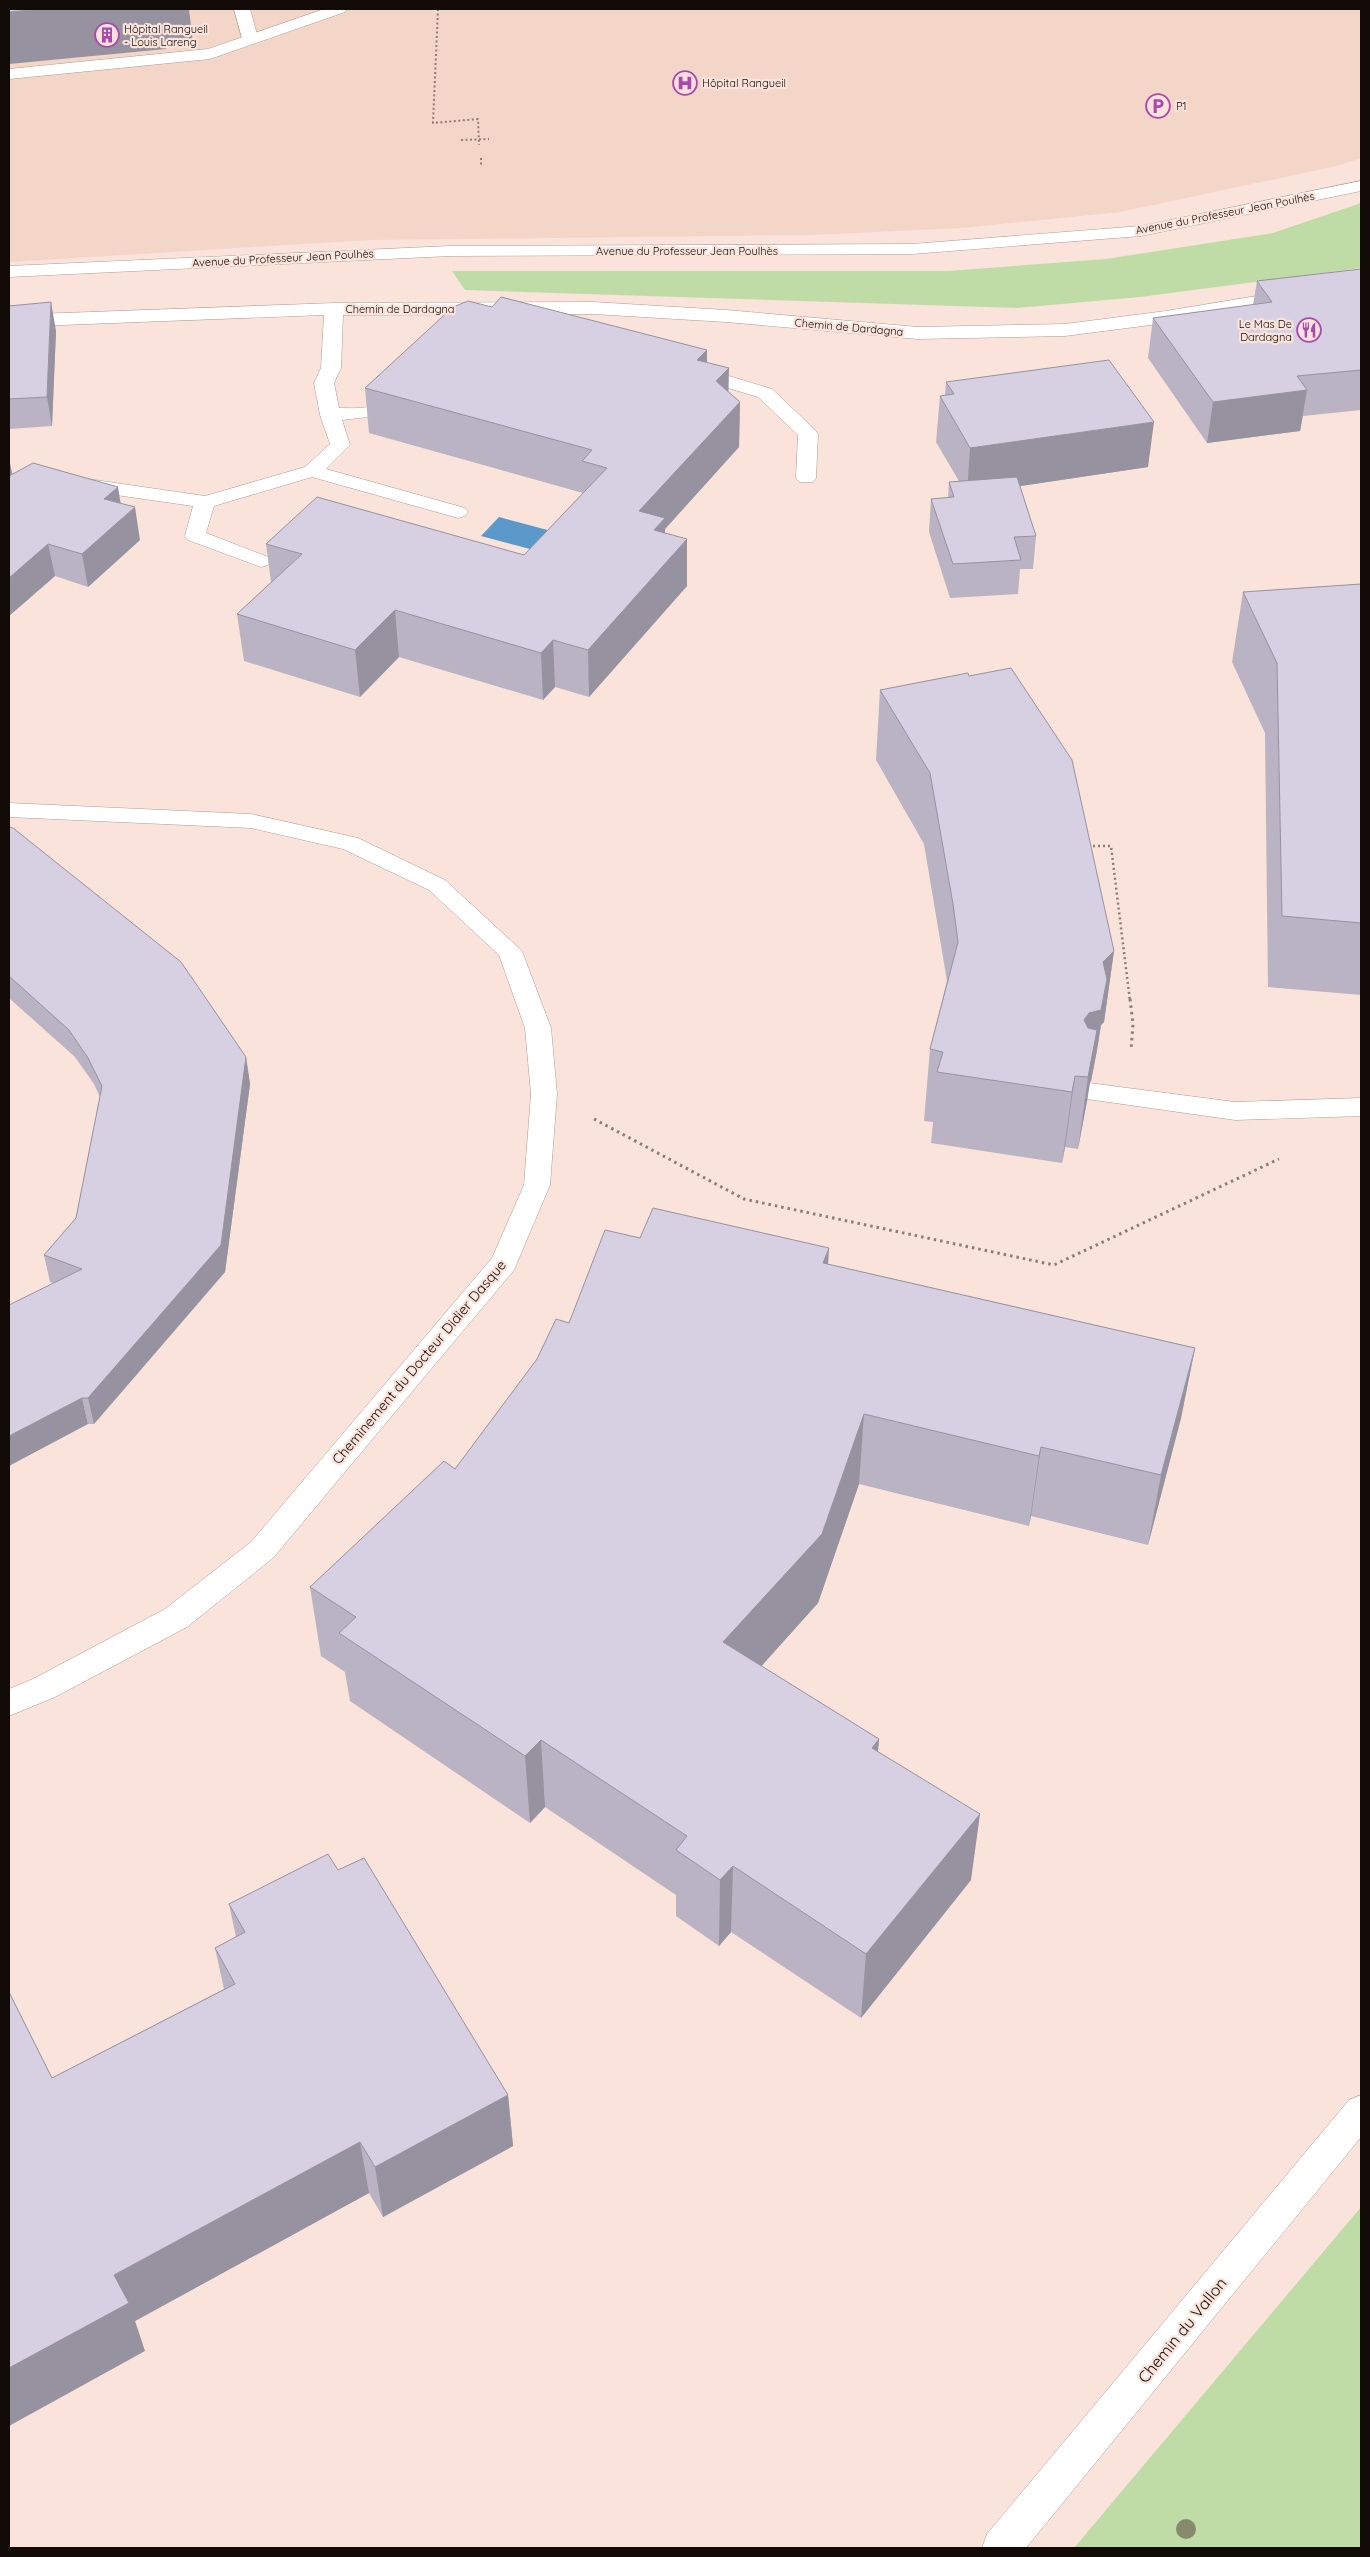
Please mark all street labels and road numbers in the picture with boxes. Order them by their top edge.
street label: Avenue du Professeur Jean Poulhès [1134,189,1316,237]
street label: Avenue du Professeur Jean Poulhès [596,244,778,258]
street label: Avenue du Professeur Jean Poulhès [192,246,374,270]
street label: Chemin de Dardagna [345,302,455,316]
street label: Chemin de Dardagna [794,315,904,339]
street label: Cheminement du Docteur Didier Dasque [328,1256,510,1468]
street label: Chemin du Vallon [1133,2273,1231,2387]

